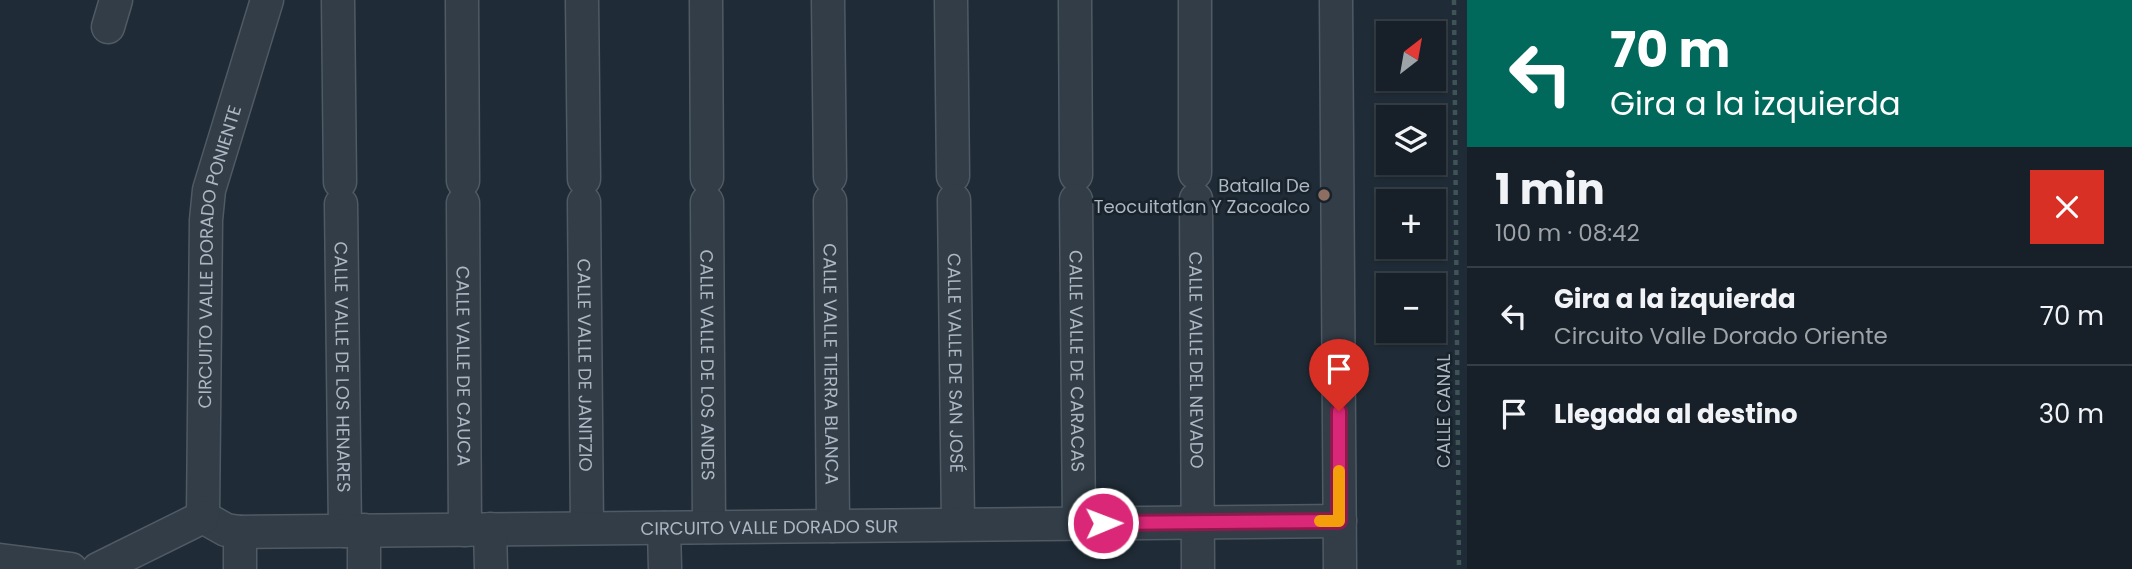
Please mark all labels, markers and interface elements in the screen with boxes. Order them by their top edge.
text: 70 m [1610,16,1730,84]
north arrow [1376,21,1446,91]
map controls [1376,21,1446,343]
icon: left [1495,28,1586,119]
text: Gira a la izquierda [1610,81,1901,126]
street label: CIRCUITO VALLE DORADO PONIENTE [192,102,247,408]
button: layers [1376,105,1446,175]
text: 1 min [1495,160,1605,219]
button: close [2030,170,2104,244]
place label: Batalla De Teocuitatlan Y Zacoalco [1094,173,1310,219]
marker: Batalla De Teocuitatlan Y Zacoalco [1316,187,1332,203]
button: + [1376,189,1446,259]
text: 100 m · 08:42 [1495,217,1640,249]
street label: CALLE VALLE DE LOS HENARES [329,241,357,493]
street label: CALLE VALLE TIERRA BLANCA [818,243,845,485]
street label: CALLE VALLE DE LOS ANDES [695,249,721,481]
street label: CALLE VALLE DE CARACAS [1064,250,1091,472]
street label: CALLE VALLE DEL NEVADO [1184,251,1210,469]
street label: CALLE VALLE DE SAN JOSÉ [942,253,970,473]
street label: CALLE VALLE DE JANITZIO [572,258,599,472]
street label: CALLE VALLE DE CAUCA [451,266,477,466]
button: − [1376,273,1446,343]
text: Gira a la izquierda [1554,281,1796,317]
icon: left [1495,297,1533,335]
text: 70 m [2040,298,2104,334]
text: Circuito Valle Dorado Oriente [1554,320,1888,352]
pin [1309,339,1369,411]
icon: arrive [1320,350,1358,388]
street label: CALLE CANAL [1431,354,1456,468]
icon: arrive [1495,395,1533,433]
text: Llegada al destino [1554,396,1798,432]
text: 30 m [2039,396,2104,432]
position arrow [1066,486,1140,560]
street label: CIRCUITO VALLE DORADO SUR [640,513,898,540]

